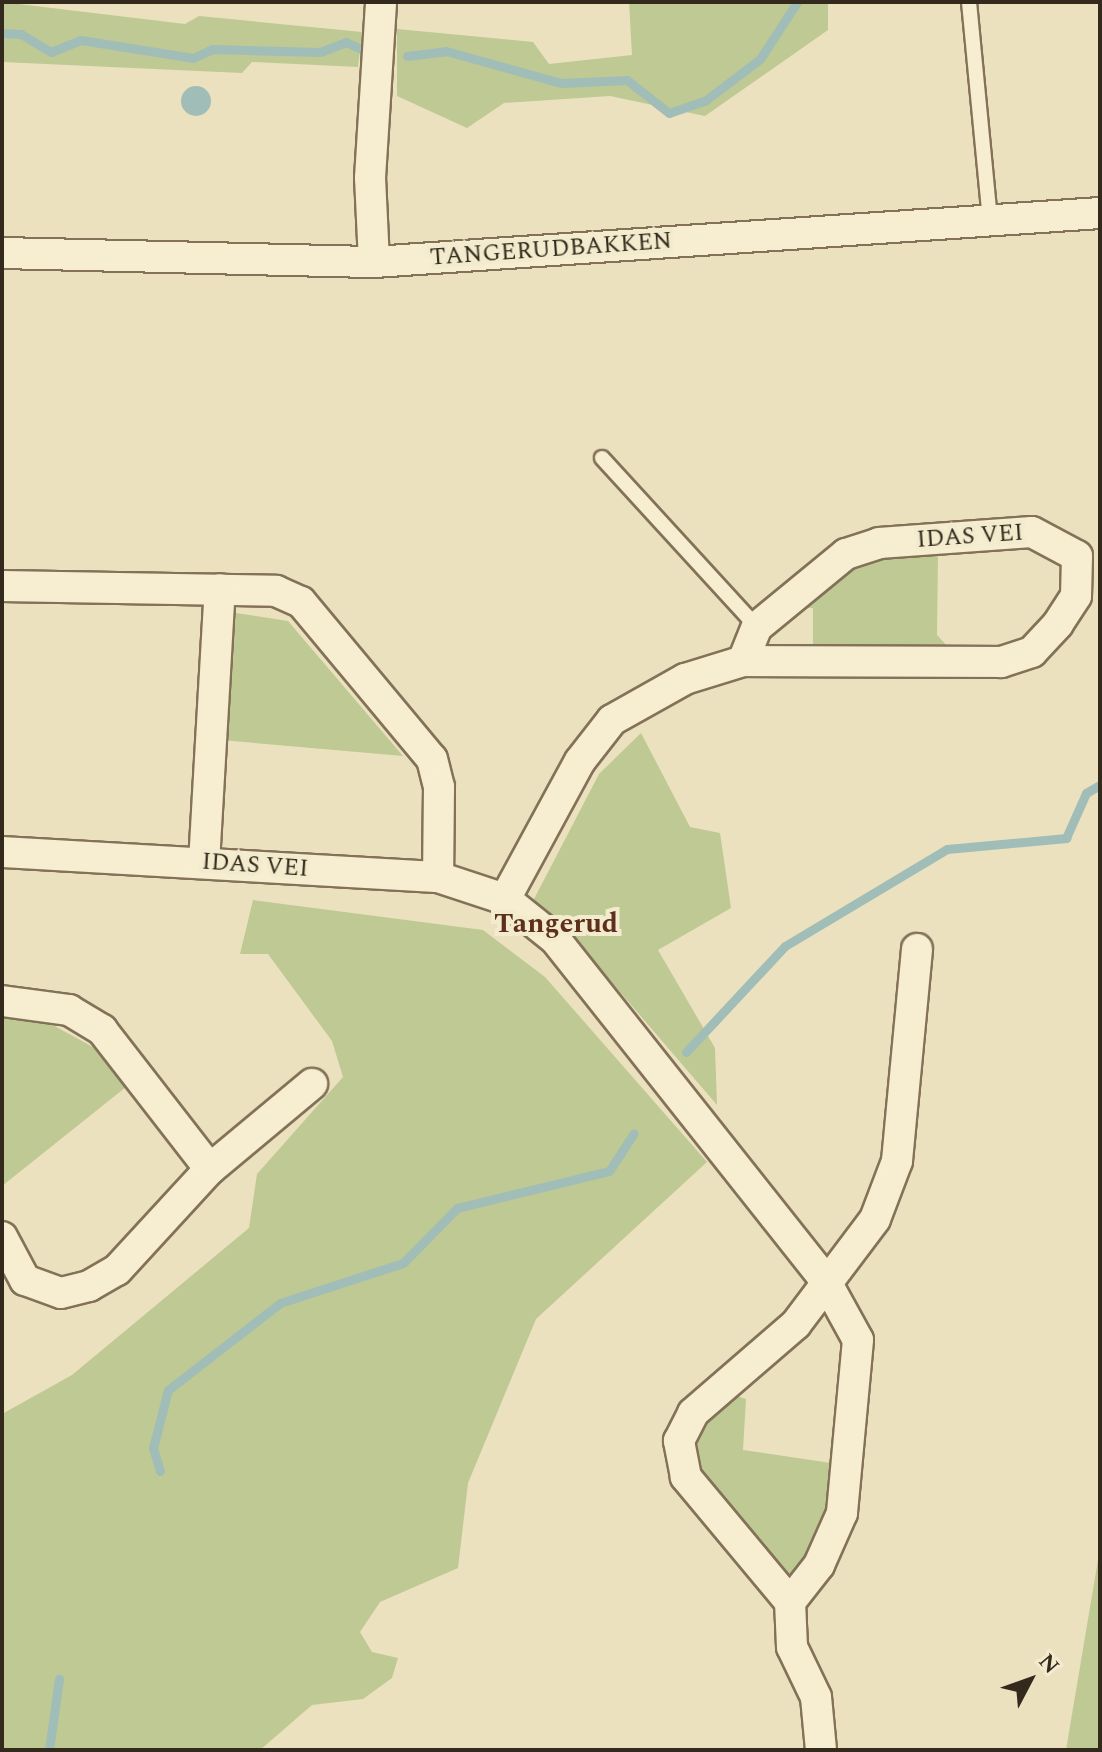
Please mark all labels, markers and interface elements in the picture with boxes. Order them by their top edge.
street label: TANGERUDBAKKEN [429,227,673,273]
street label: IDAS VEI [916,519,1024,555]
street label: IDAS VEI [201,848,309,884]
district label: Tangerud [494,907,618,941]
north arrow [990,1640,1070,1720]
text: N [1030,1646,1067,1682]

